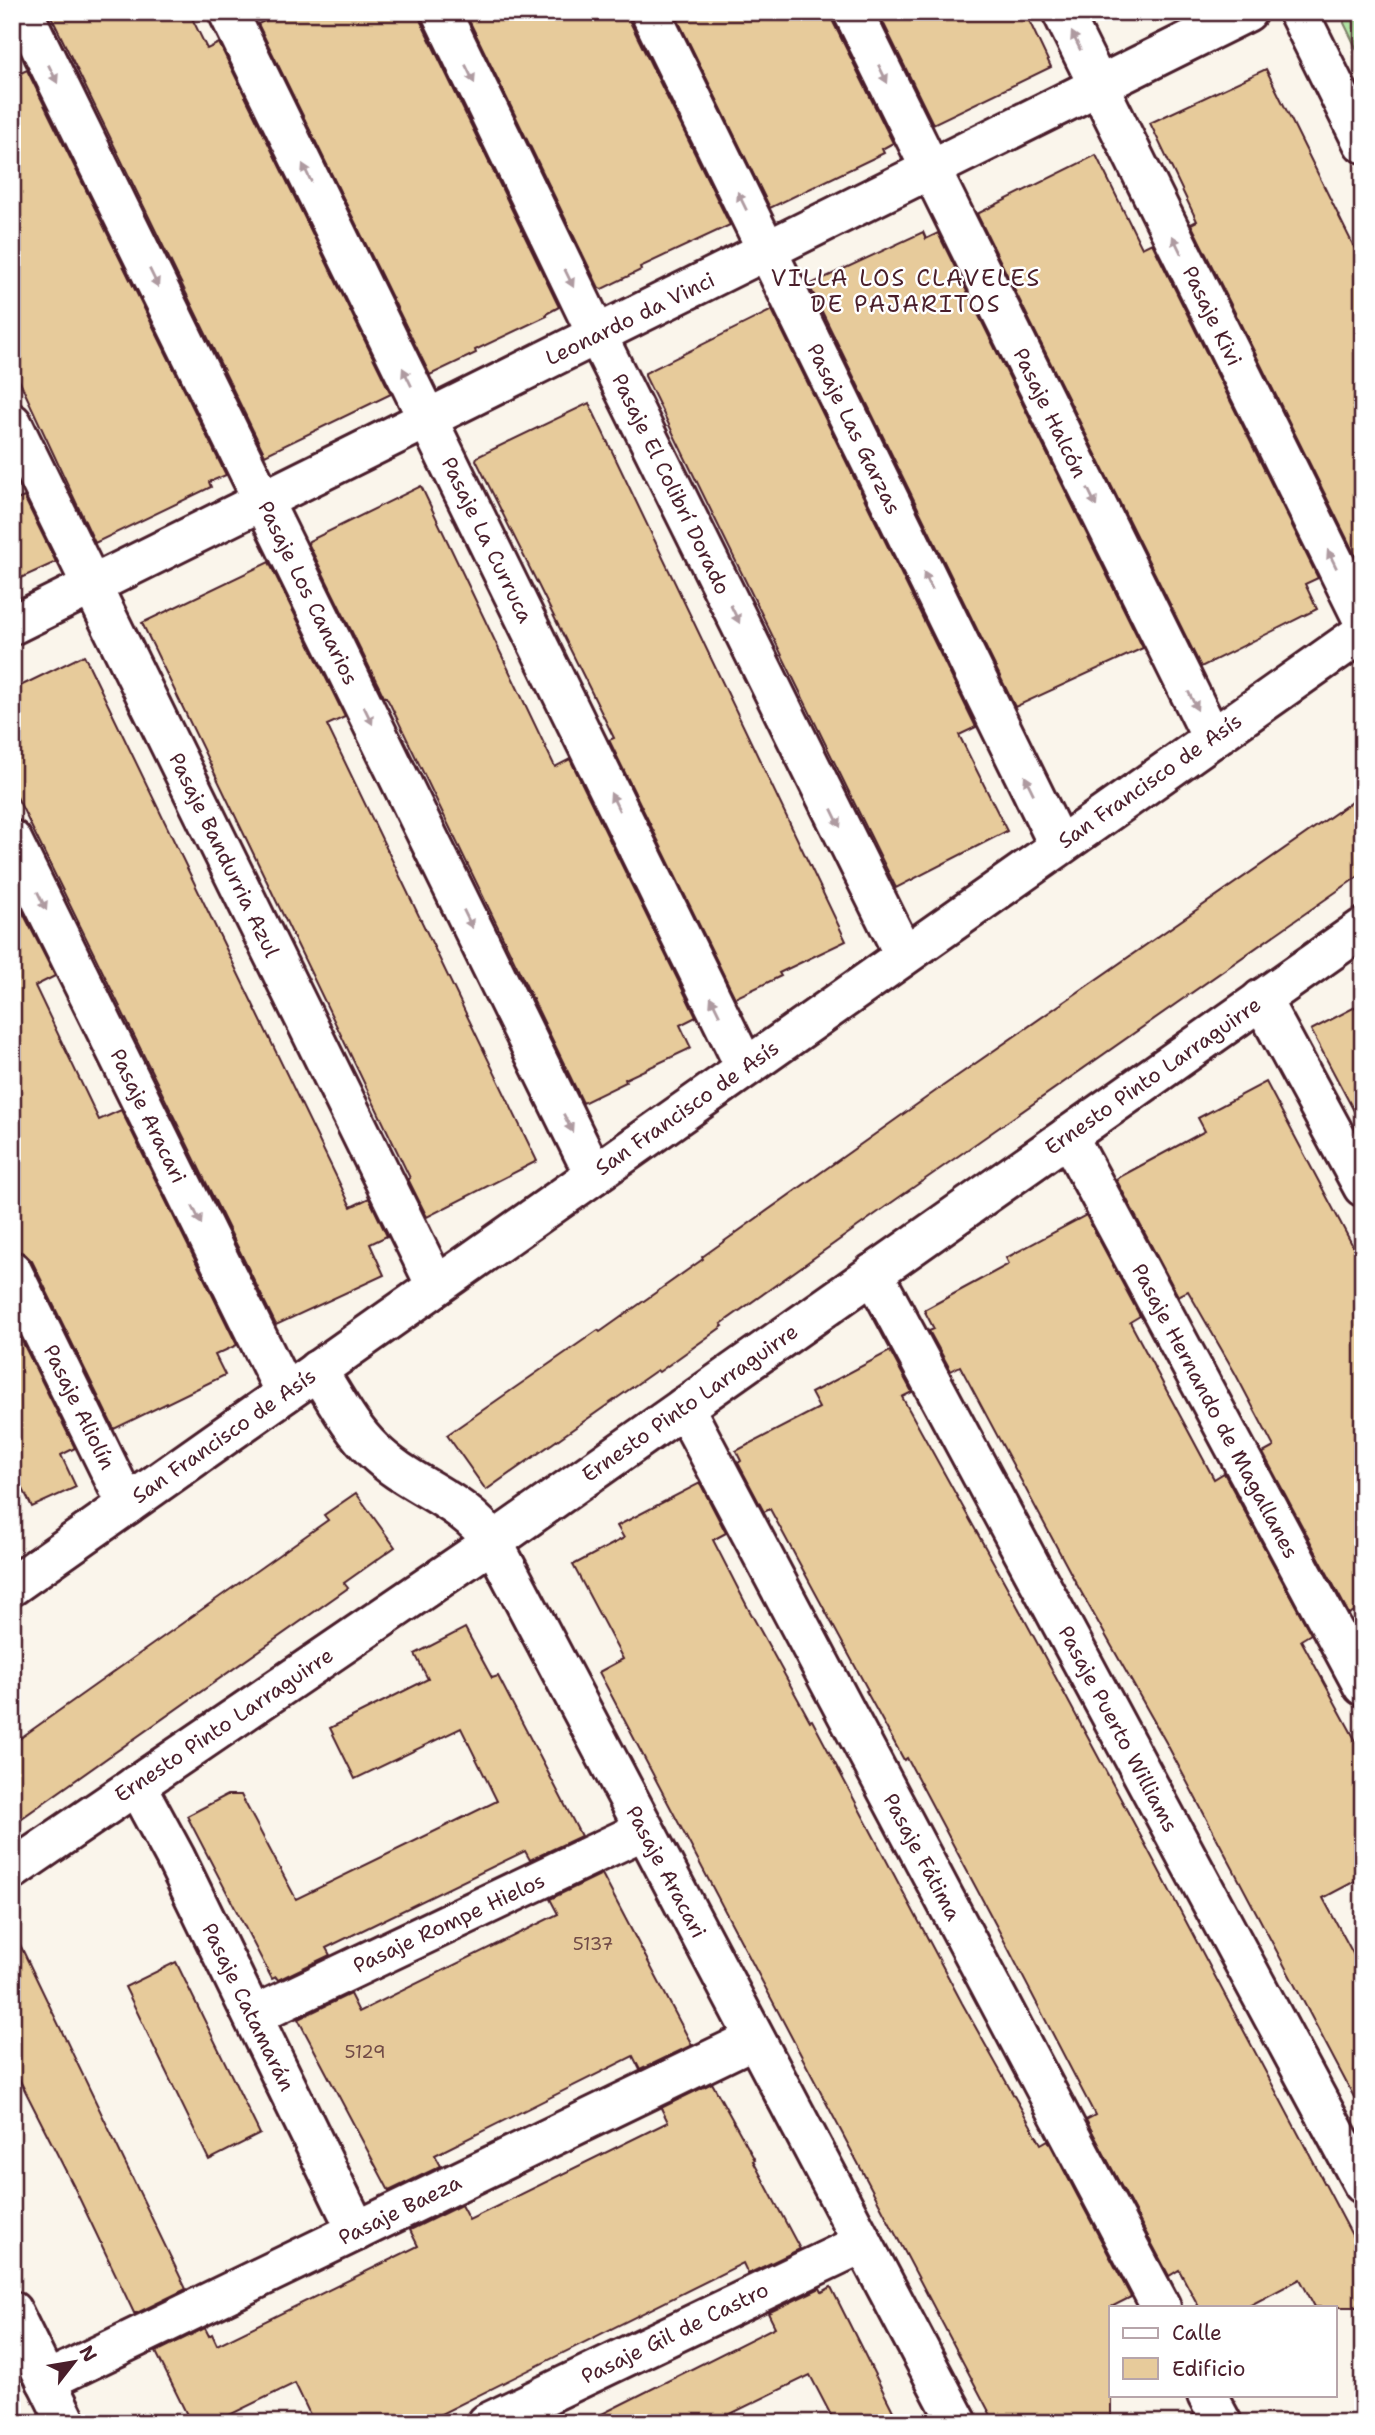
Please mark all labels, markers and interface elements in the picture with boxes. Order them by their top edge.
one-way arrow [1071,31,1082,51]
one-way arrow [48,64,59,84]
one-way arrow [465,64,476,84]
one-way arrow [876,64,888,84]
one-way arrow [302,163,313,183]
one-way arrow [736,190,747,211]
one-way arrow [1172,235,1183,255]
street label: Pasaje Kivi [1176,261,1248,371]
district label: VILLA LOS CLAVELES DE PAJARITOS [771,263,1041,319]
street label: Leonardo da Vinci [541,266,719,372]
one-way arrow [148,268,159,288]
one-way arrow [564,268,575,289]
street label: Pasaje Las Garzas [800,339,908,519]
street label: Pasaje Halcón [1006,343,1094,483]
one-way arrow [402,367,413,387]
street label: Pasaje El Colibrí Dorado [605,369,737,599]
street label: Pasaje La Curruca [435,452,539,628]
one-way arrow [1087,487,1098,507]
street label: Pasaje Los Canarios [251,496,365,690]
one-way arrow [1327,549,1338,569]
one-way arrow [923,571,934,591]
one-way arrow [730,604,741,624]
one-way arrow [1188,691,1199,711]
one-way arrow [362,705,374,725]
street label: San Francisco de Asís [1053,707,1247,855]
street label: Pasaje Bandurria Azul [162,748,286,963]
one-way arrow [1023,775,1034,795]
one-way arrow [610,792,621,812]
one-way arrow [831,808,842,828]
one-way arrow [37,891,48,911]
one-way arrow [463,909,474,929]
street label: Ernesto Pinto Larraguirre [1039,991,1267,1161]
one-way arrow [710,996,721,1016]
street label: San Francisco de Asís [590,1034,784,1182]
street label: Pasaje Aracari [103,1044,193,1188]
one-way arrow [563,1113,574,1133]
one-way arrow [191,1205,202,1225]
street label: Pasaje Hernando de Magallanes [1125,1259,1305,1563]
street label: Ernesto Pinto Larraguirre [576,1318,804,1488]
street label: Pasaje Aliolín [37,1340,121,1474]
street label: San Francisco de Asís [127,1362,321,1510]
street label: Pasaje Puerto Williams [1052,1621,1184,1837]
street label: Ernesto Pinto Larraguirre [109,1641,339,1809]
street label: Pasaje Fátima [877,1788,967,1926]
street label: Pasaje Aracari [619,1801,713,1943]
street label: Pasaje Rompe Hielos [349,1866,549,1980]
street label: Pasaje Catamarán [195,1918,301,2096]
house number: 5137 [573,1932,613,1956]
house number: 5129 [344,2040,386,2064]
street label: Pasaje Baeza [334,2168,466,2252]
street label: Pasaje Gil de Castro [577,2275,773,2391]
legend [1109,2306,1336,2396]
text: Calle [1172,2319,1222,2347]
north arrow [38,2326,108,2396]
text: N [74,2341,103,2366]
text: Edificio [1172,2355,1245,2383]

